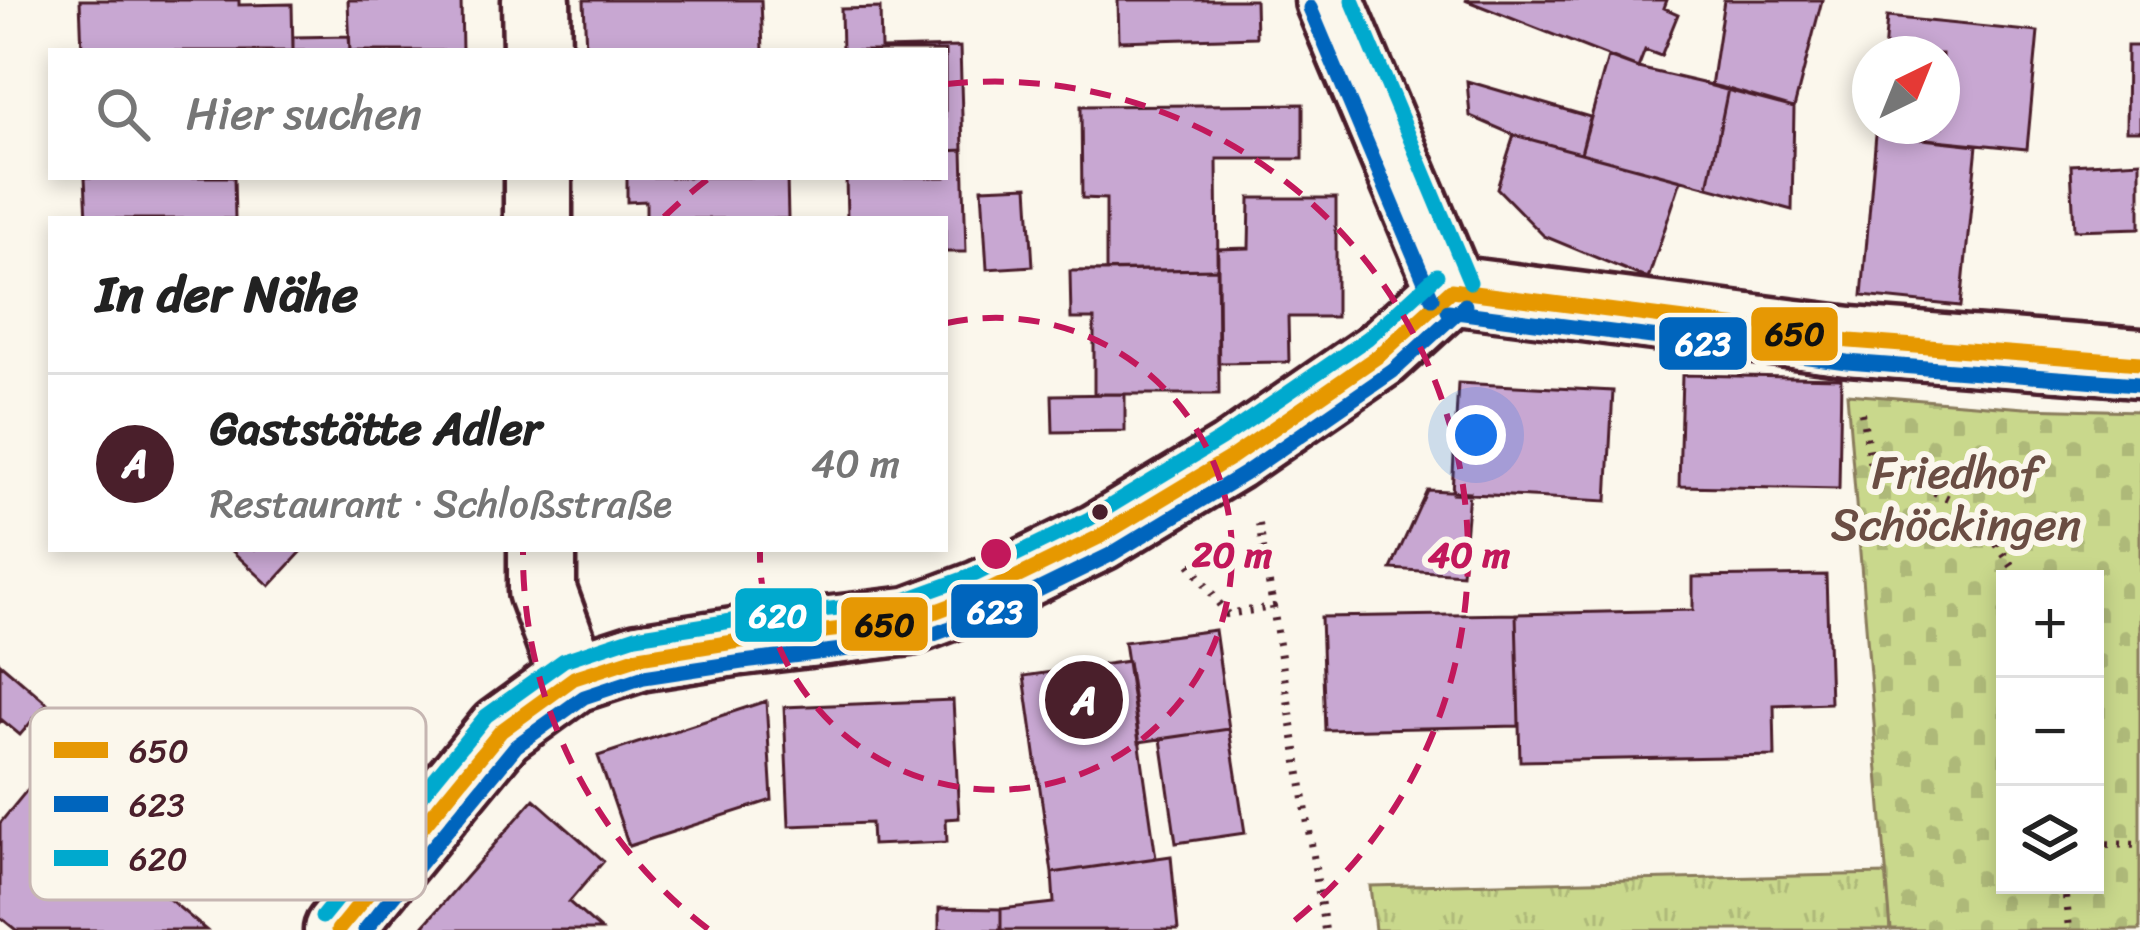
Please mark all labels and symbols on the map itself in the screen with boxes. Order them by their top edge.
north arrow [1852,36,1960,144]
line badge: 650 [1749,305,1840,363]
text: 650 [1765,305,1825,363]
line badge: 623 [1657,315,1749,372]
text: 623 [1675,315,1731,373]
your location [1446,405,1506,465]
park label: Friedhof Schöckingen [1831,433,2081,565]
unlabelled marker [1089,501,1111,523]
text: 20 m [1192,523,1273,587]
text: 40 m [1428,523,1510,587]
centre of rings [975,533,1017,575]
line badge: 623 [949,582,1040,640]
text: 623 [967,583,1023,641]
line badge: 620 [733,586,824,644]
text: 620 [749,587,807,645]
line badge: 650 [839,595,930,653]
text: 650 [855,596,915,654]
pin: A [1045,655,1123,745]
legend [30,708,426,900]
text: 650 [129,722,189,780]
text: 623 [129,776,185,834]
text: 620 [129,830,188,888]

